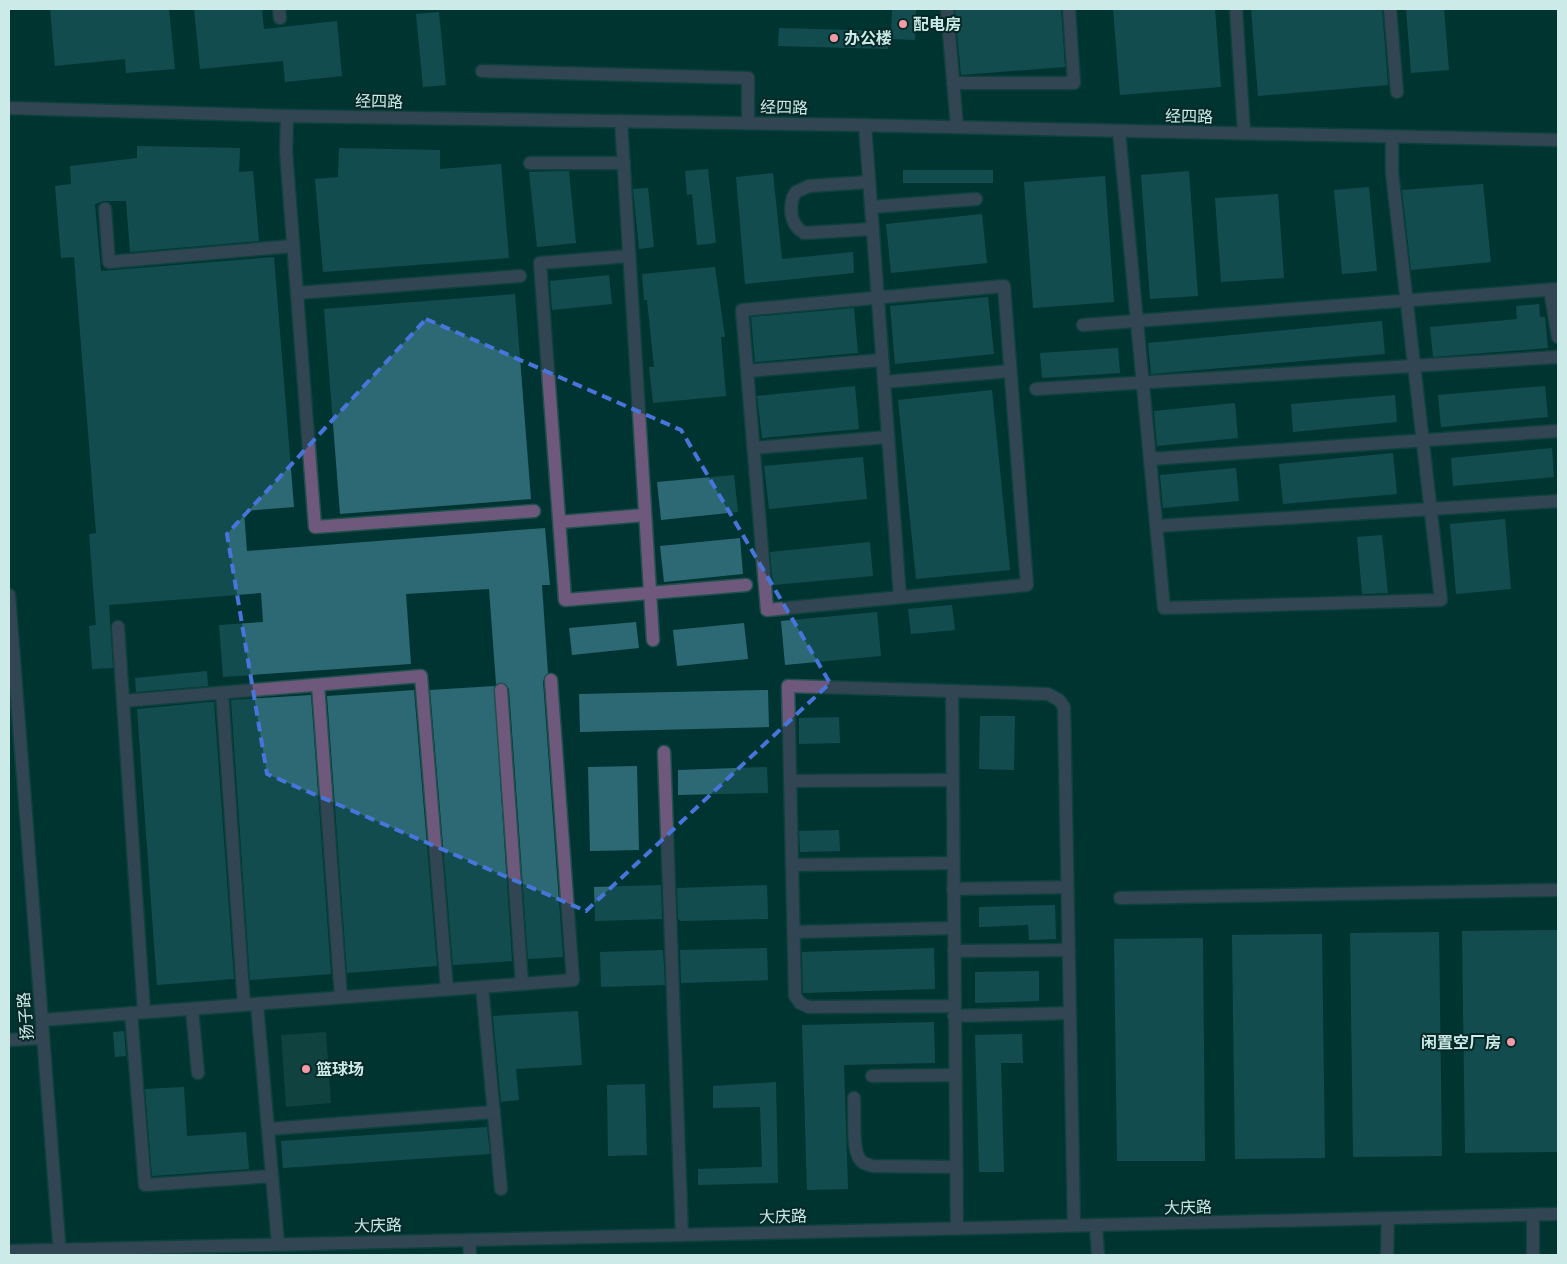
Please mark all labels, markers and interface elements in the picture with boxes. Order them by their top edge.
place label: 配电房 [913,13,961,35]
marker: 配电房 [897,18,909,30]
place label: 办公楼 [844,27,892,49]
marker: 办公楼 [828,32,840,44]
street label: 经四路 [355,90,403,112]
street label: 经四路 [760,96,808,118]
street label: 经四路 [1165,105,1213,127]
street label: 扬子路 [12,991,38,1041]
place label: 闲置空厂房 [1421,1031,1501,1053]
marker: 闲置空厂房 [1505,1036,1517,1048]
place label: 篮球场 [316,1058,364,1080]
marker: 篮球场 [300,1063,312,1075]
street label: 大庆路 [1164,1196,1212,1218]
street label: 大庆路 [759,1205,807,1227]
street label: 大庆路 [354,1214,402,1236]

